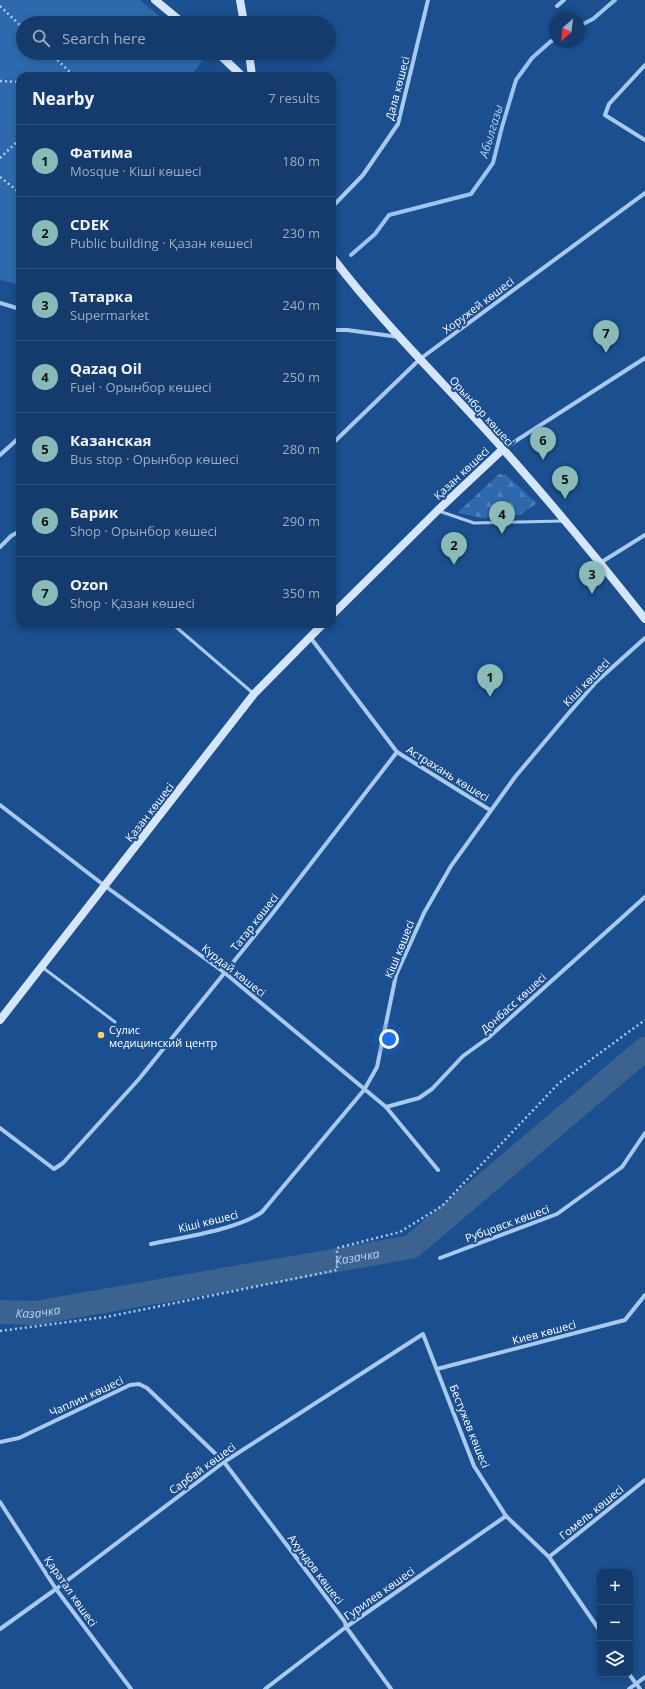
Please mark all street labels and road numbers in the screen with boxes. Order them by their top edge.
street label: Дала көшесі [381,55,413,121]
street label: Хоружей көшесі [439,273,517,337]
street label: Орынбор көшесі [446,373,518,449]
street label: Қазан көшесі [430,443,492,503]
street label: Кіші көшесі [559,655,613,709]
street label: Астрахань көшесі [404,742,492,804]
street label: Қазан көшесі [121,779,177,845]
street label: Татар көшесі [227,890,281,954]
street label: Кіші көшесі [381,918,417,980]
street label: Күрдай көшесі [199,940,269,1000]
street label: Донбасс көшесі [477,970,549,1036]
street label: Рубцовск көшесі [463,1201,551,1245]
street label: Кіші көшесі [176,1206,240,1236]
street label: Киев көшесі [510,1316,578,1348]
street label: Чаплин көшесі [47,1372,125,1420]
street label: Бестужев көшесі [446,1382,494,1470]
street label: Сарбай көшесі [166,1439,238,1497]
street label: Гомель көшесі [556,1481,626,1543]
street label: Ахундов көшесі [285,1531,347,1607]
street label: Қаратал көшесі [41,1553,101,1629]
street label: Гурилев көшесі [341,1563,417,1623]

